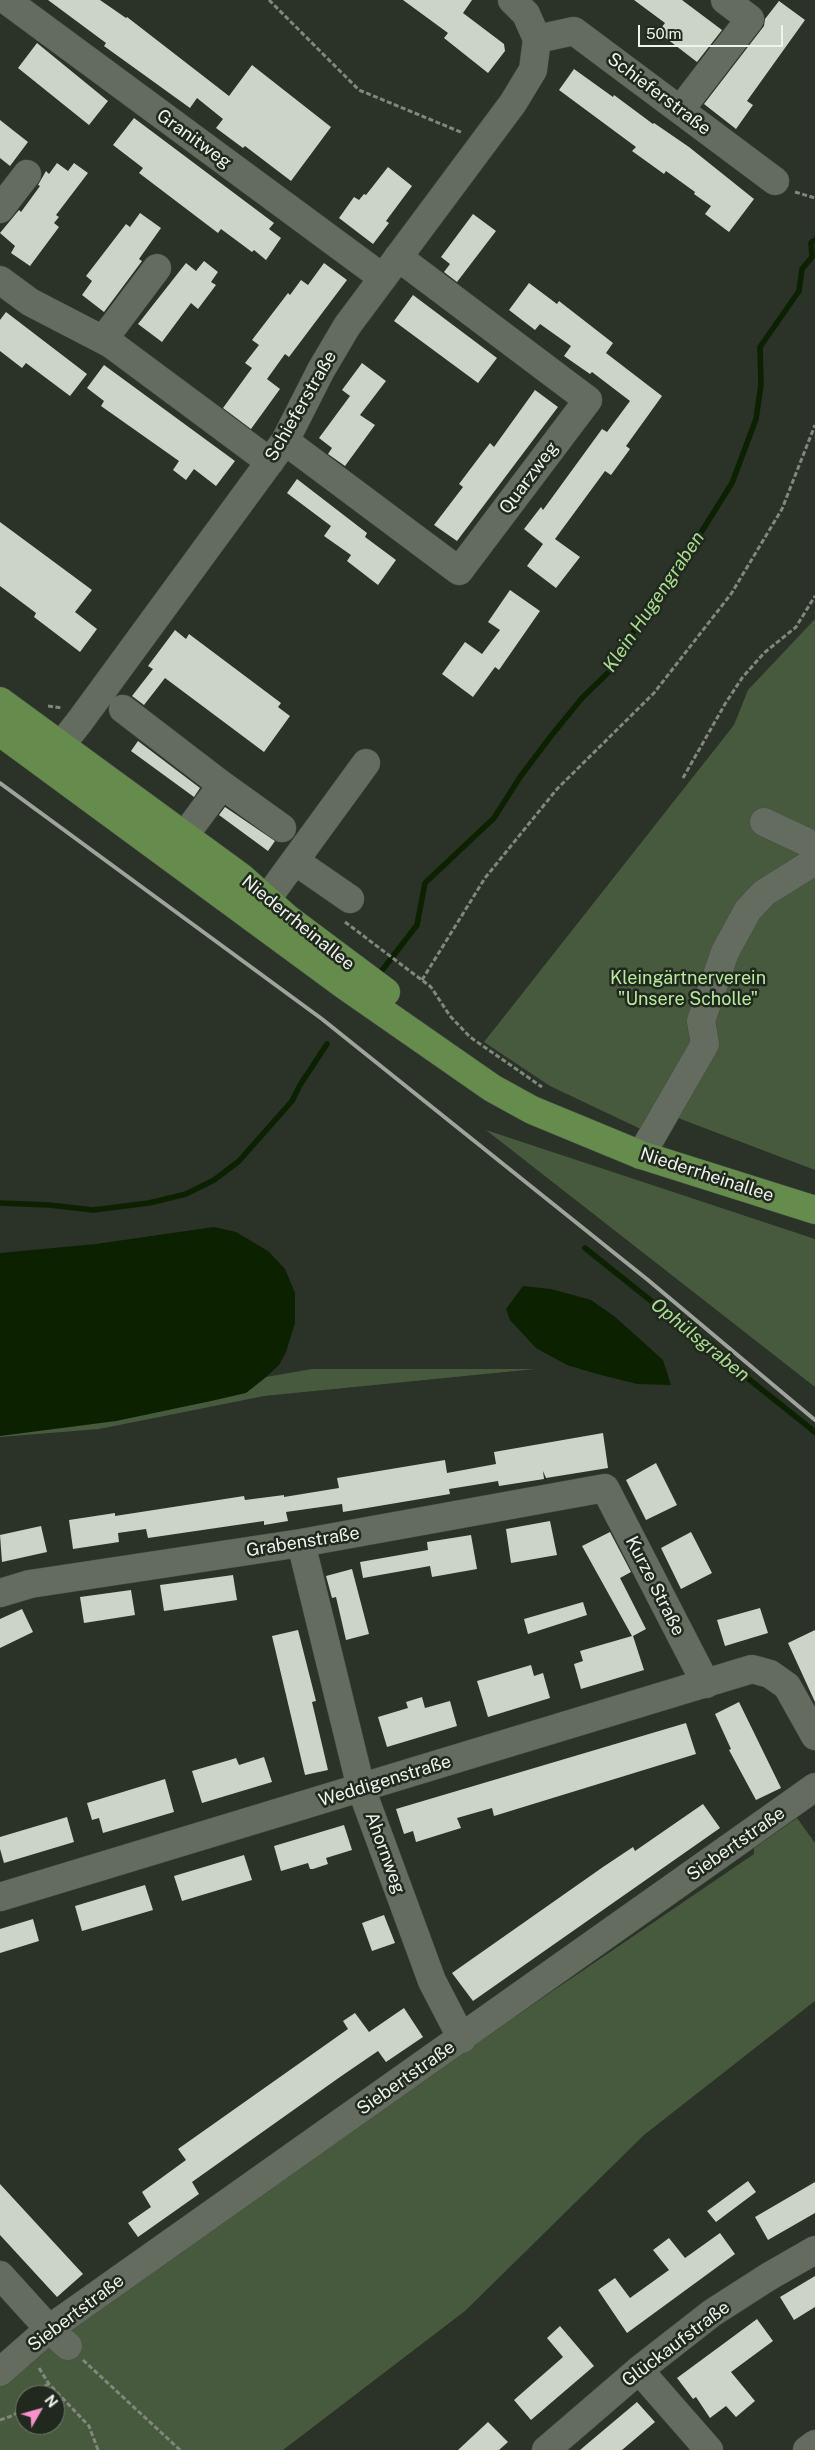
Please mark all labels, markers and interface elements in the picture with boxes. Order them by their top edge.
scale bar [640,15,785,47]
text: 50 m [646,25,681,42]
street label: Schieferstraße [603,48,715,140]
street label: Granitweg [153,105,235,173]
street label: Schieferstraße [261,347,341,465]
street label: Quarzweg [495,438,563,518]
water label: Klein Hugengraben [598,527,710,677]
street label: Niederrheinallee [237,871,359,975]
park label: Kleingärtnerverein "Unsere Scholle" [610,967,766,1010]
street label: Niederrheinallee [637,1143,777,1207]
water label: Ophülsgraben [646,1293,754,1387]
street label: Grabenstraße [245,1522,361,1562]
street label: Kurze Straße [621,1533,689,1639]
street label: Weddigenstraße [316,1751,454,1811]
street label: Siebertstraße [683,1802,789,1886]
street label: Ahornweg [360,1809,410,1897]
street label: Siebertstraße [353,2036,459,2120]
street label: Siebertstraße [24,2270,128,2356]
street label: Glückaufstraße [618,2297,734,2391]
north arrow [15,2385,65,2435]
text: N [41,2392,61,2411]

